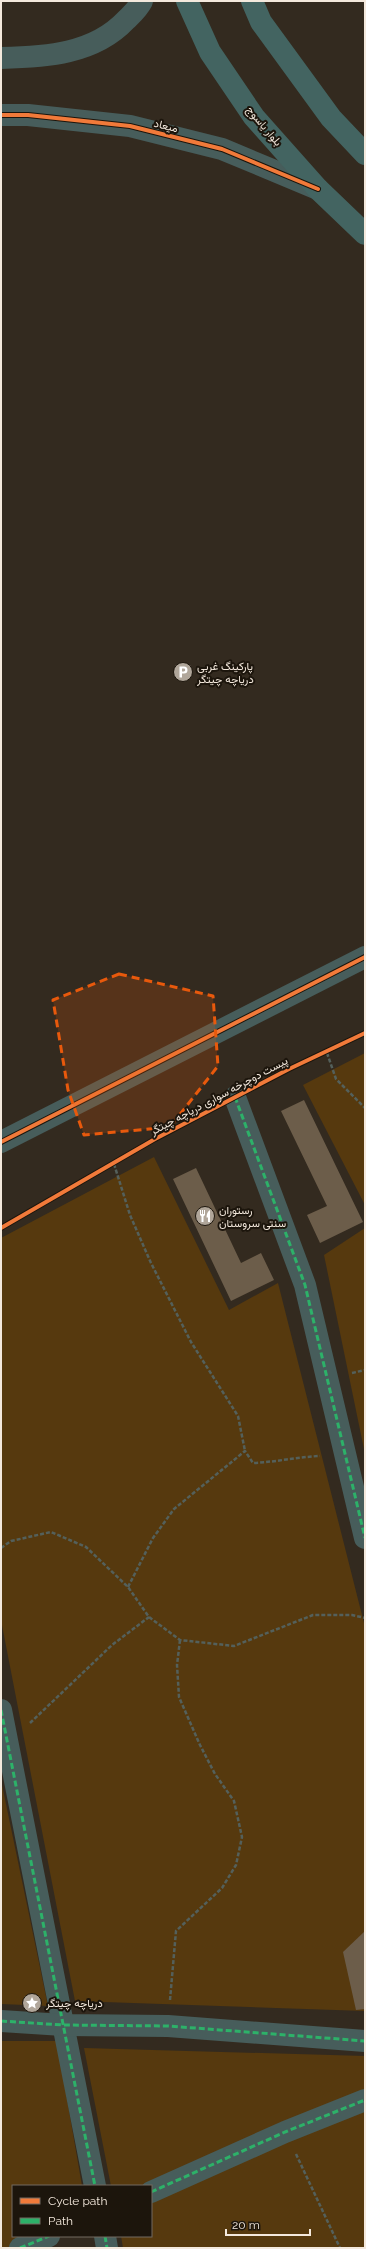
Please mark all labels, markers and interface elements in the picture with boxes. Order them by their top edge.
street label: بلوار یاسوج [243,103,284,149]
street label: میعاد [153,117,179,135]
place label: پارکینگ غربی دریاچه چیتگر [196,660,254,687]
parking icon: پارکینگ غربی دریاچه چیتگر [172,661,194,683]
street label: پیست دوچرخه سواری دریاچه چیتگر [147,1054,291,1139]
place label: رستوران سنتی سروستان [219,1204,286,1230]
restaurant icon: رستوران سنتی سروستان [194,1205,216,1227]
place icon: دریاچه چیتگر [21,1992,43,2014]
place label: دریاچه چیتگر [45,1997,103,2011]
legend [12,2185,152,2237]
text: Cycle path [48,2194,107,2208]
scale bar [226,2211,310,2237]
text: Path [48,2214,73,2228]
text: 20 m [232,2218,260,2232]

